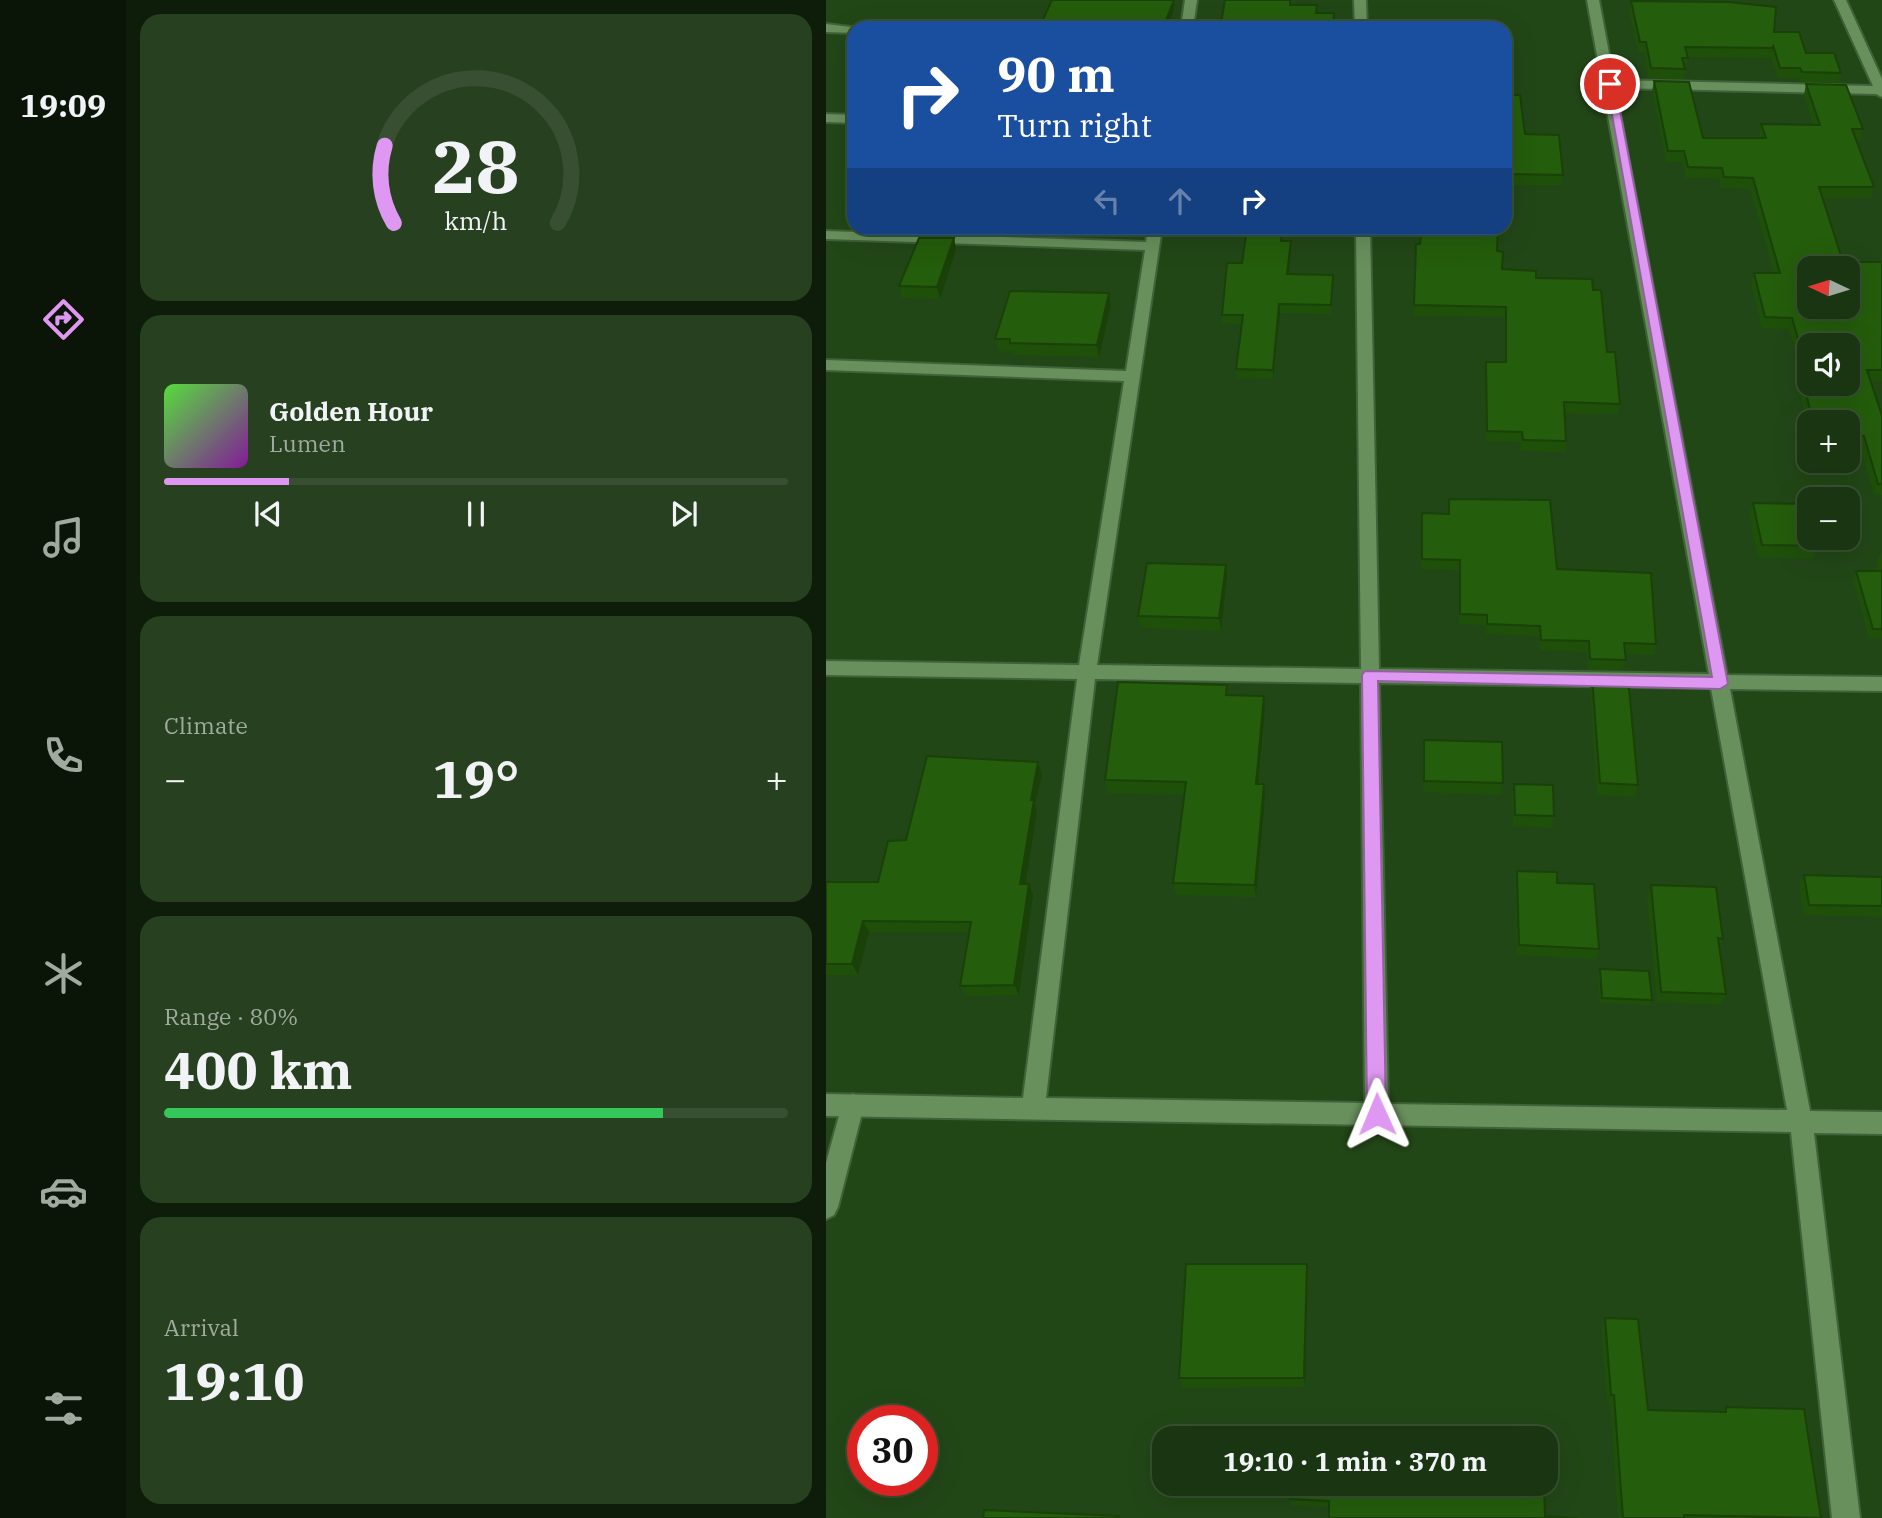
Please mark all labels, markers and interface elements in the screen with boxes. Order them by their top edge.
text: 90 m [997,42,1115,105]
icon: right [882,49,973,140]
pin [1580,54,1640,114]
icon: arrive [1591,65,1629,103]
text: 19:09 [20,84,106,126]
text: Turn right [997,104,1152,146]
text: 28 [432,119,520,214]
icon: left [1088,182,1126,220]
icon: ahead [1161,182,1199,220]
icon: right [1234,182,1272,220]
text: km/h [444,204,508,237]
north arrow [1797,256,1860,318]
map controls [1797,256,1860,550]
icon: directions [39,295,88,344]
button: sound [1797,333,1860,396]
text: Golden Hour [269,394,433,428]
button: + [1797,410,1860,473]
text: Lumen [269,428,346,458]
button: − [1797,487,1860,550]
icon: previous [249,495,287,533]
icon: pause [457,495,495,533]
icon: next [665,495,703,533]
icon: music [39,513,88,562]
text: Climate [164,710,248,740]
icon: phone [39,731,88,780]
text: 19° [433,745,519,812]
text: − [164,754,187,803]
text: + [765,754,788,803]
icon: climate [39,949,88,998]
text: Range · 80% [164,1001,298,1031]
text: 400 km [164,1036,353,1103]
position arrow [1340,1077,1414,1151]
icon: car [39,1167,88,1216]
text: Arrival [164,1312,239,1342]
text: 19:10 [164,1347,305,1414]
icon: filters [39,1384,88,1433]
speed limit sign: 30 [847,1405,938,1496]
text: 19:10 · 1 min · 370 m [1223,1444,1487,1478]

